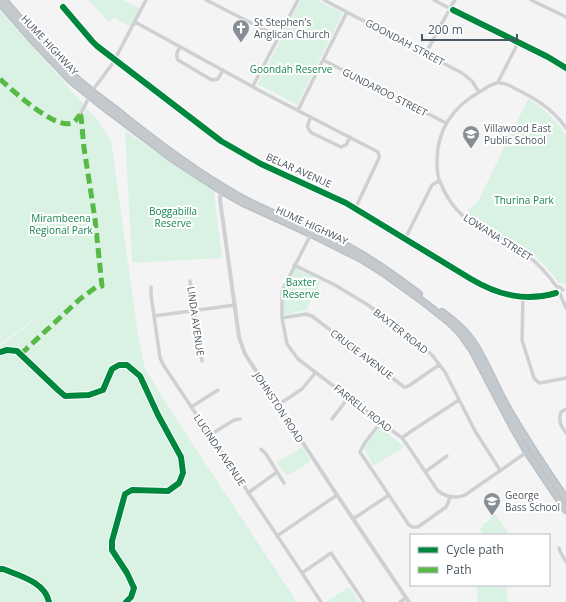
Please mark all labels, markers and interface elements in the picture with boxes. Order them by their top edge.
street label: HUME HIGHWAY [18,12,82,79]
place label: St Stephen's Anglican Church [254,15,330,41]
street label: GOONDAH STREET [363,15,447,69]
scale bar [422,16,517,42]
church icon: St Stephen's Anglican Church [231,18,251,43]
text: 200 m [428,21,463,38]
park label: Goondah Reserve [250,62,333,76]
street label: GUNDAROO STREET [340,64,430,120]
place label: Villawood East Public School [484,121,551,147]
school or university icon: Villawood East Public School [461,124,481,149]
street label: BELAR AVENUE [264,149,334,191]
park label: Thurina Park [494,193,555,207]
street label: HUME HIGHWAY [274,202,351,248]
park label: Boggabilla Reserve [149,204,197,230]
street label: LOWANA STREET [461,210,536,264]
park label: Mirambeena Regional Park [29,211,93,237]
park label: Baxter Reserve [283,275,320,301]
street label: LINDA AVENUE [184,285,208,357]
street label: BAXTER ROAD [371,305,431,357]
street label: CRUCIE AVENUE [328,326,396,382]
street label: JOHNSTON ROAD [250,368,307,445]
street label: FARRELL ROAD [331,381,395,435]
street label: LUCINDA AVENUE [191,411,249,489]
place label: George Bass School [505,488,560,514]
school or university icon: George Bass School [482,491,502,516]
legend [410,534,550,586]
text: Cycle path [446,541,504,558]
text: Path [446,561,472,578]

